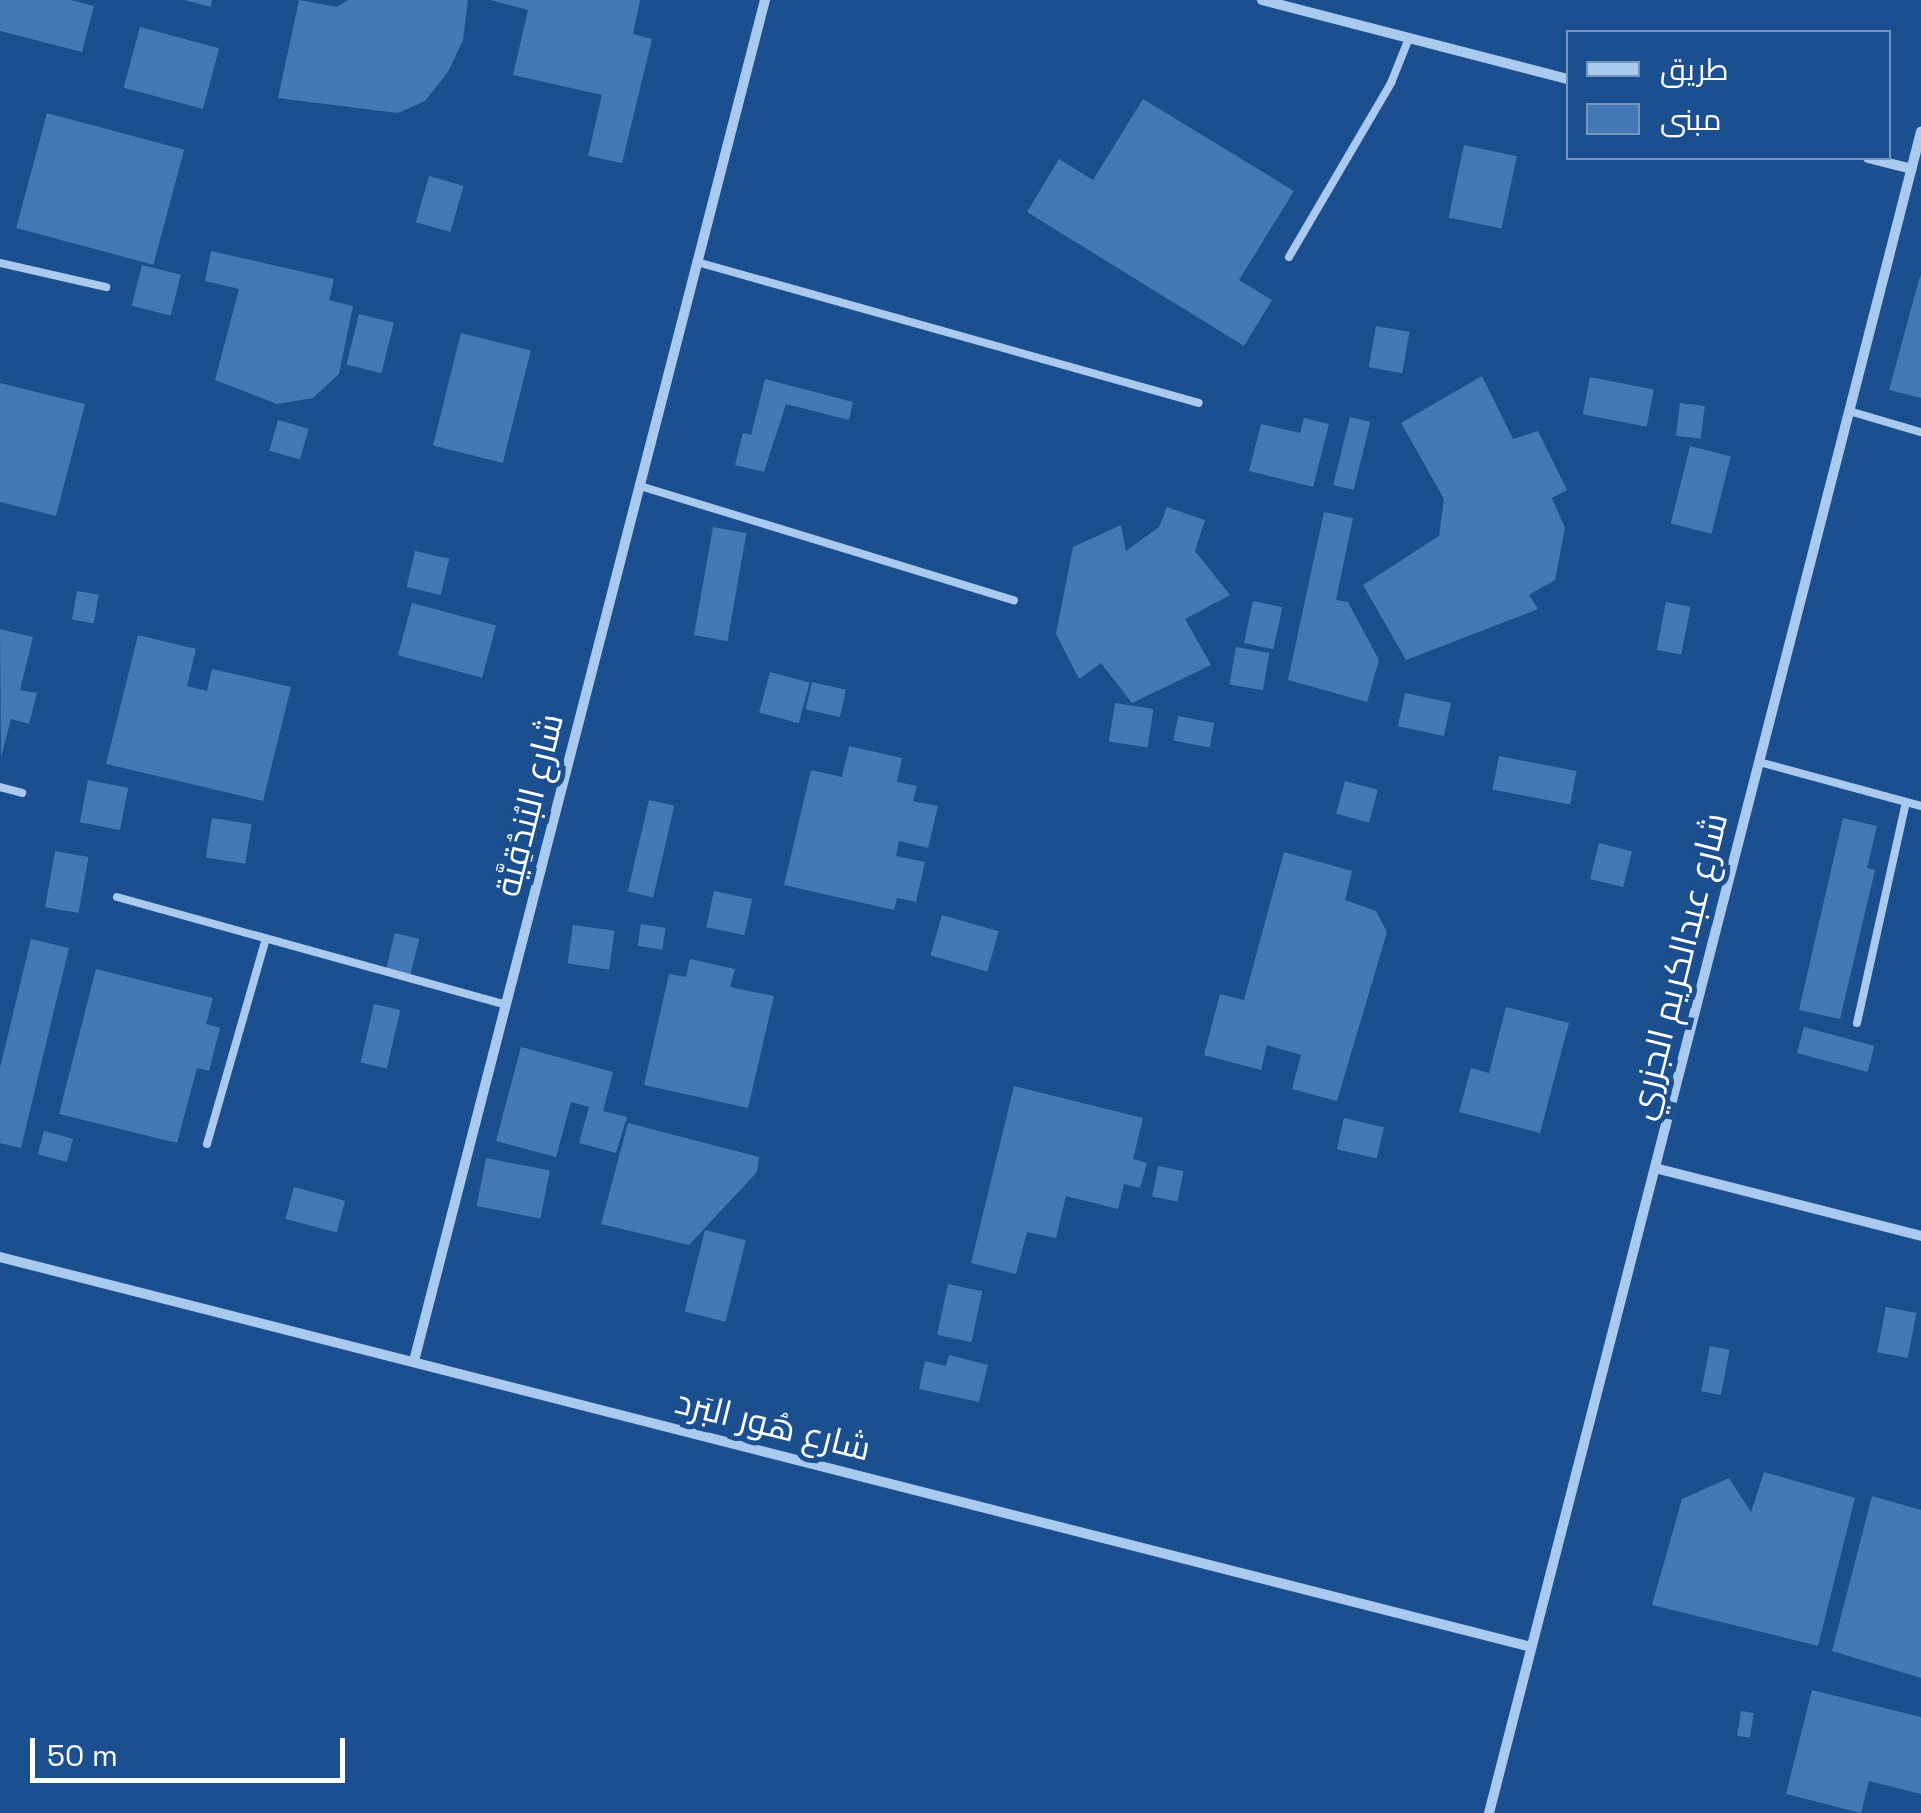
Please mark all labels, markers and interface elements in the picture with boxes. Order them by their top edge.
legend [1566,30,1891,160]
text: طريق [1660,50,1729,89]
text: مبنى [1660,100,1721,139]
street label: شارع البُندُقِيَّة [486,709,572,901]
street label: شارع عبدالكريم الجزري [1620,808,1736,1124]
street label: شارع هُور البَرد [671,1380,875,1470]
scale bar [35,1718,350,1780]
text: 50 m [47,1736,118,1775]

